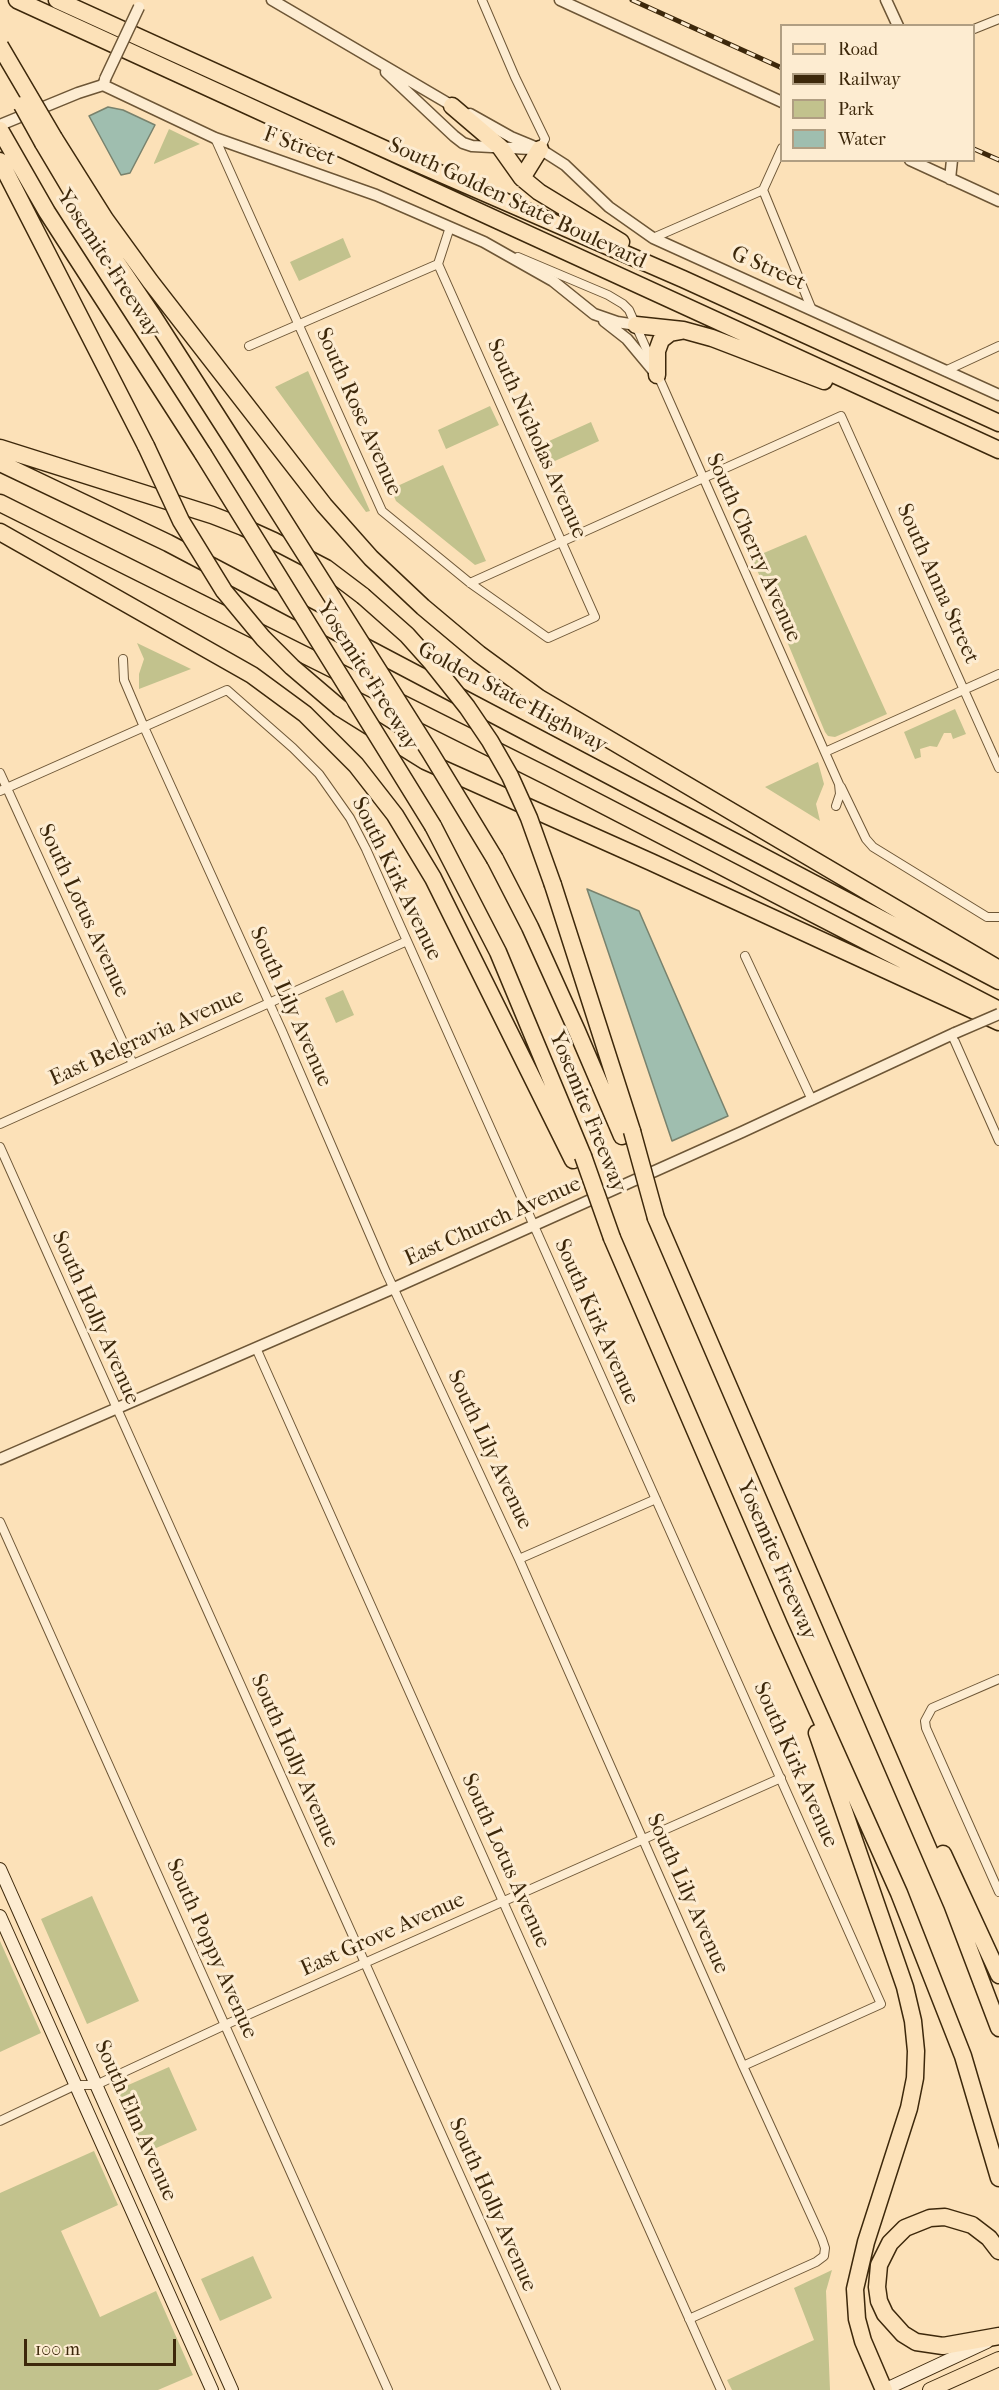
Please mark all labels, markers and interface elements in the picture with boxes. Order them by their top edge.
legend [780,24,975,162]
text: Road [838,39,878,60]
text: Railway [838,69,901,90]
text: Park [838,99,874,120]
street label: F Street [259,122,339,172]
text: Water [838,129,886,150]
street label: South Golden State Boulevard [384,133,650,275]
street label: Yosemite Freeway [50,185,166,343]
street label: G Street [727,241,809,297]
street label: South Rose Avenue [309,324,407,500]
street label: South Nicholas Avenue [480,335,592,543]
street label: South Cherry Avenue [700,450,806,646]
street label: South Anna Street [890,500,984,668]
street label: Yosemite Freeway [310,596,424,756]
street label: Golden State Highway [413,637,611,759]
street label: South Kirk Avenue [345,793,447,965]
street label: South Lotus Avenue [31,820,135,1002]
street label: South Lily Avenue [243,923,337,1091]
street label: East Belgravia Avenue [46,983,248,1093]
street label: Yosemite Freeway [543,1028,631,1196]
street label: East Church Avenue [401,1171,585,1273]
street label: South Holly Avenue [45,1227,145,1409]
street label: South Kirk Avenue [548,1235,644,1409]
street label: South Lily Avenue [441,1366,537,1534]
street label: Yosemite Freeway [730,1476,822,1644]
street label: South Holly Avenue [244,1670,344,1852]
street label: South Kirk Avenue [747,1678,843,1852]
street label: South Lotus Avenue [455,1770,555,1952]
street label: South Lily Avenue [640,1810,734,1978]
street label: South Poppy Avenue [159,1855,263,2043]
street label: East Grove Avenue [297,1887,469,1983]
street label: South Elm Avenue [88,2037,182,2205]
street label: South Holly Avenue [442,2114,542,2296]
scale bar [27,2327,178,2365]
text: 100 m [35,2339,80,2360]

